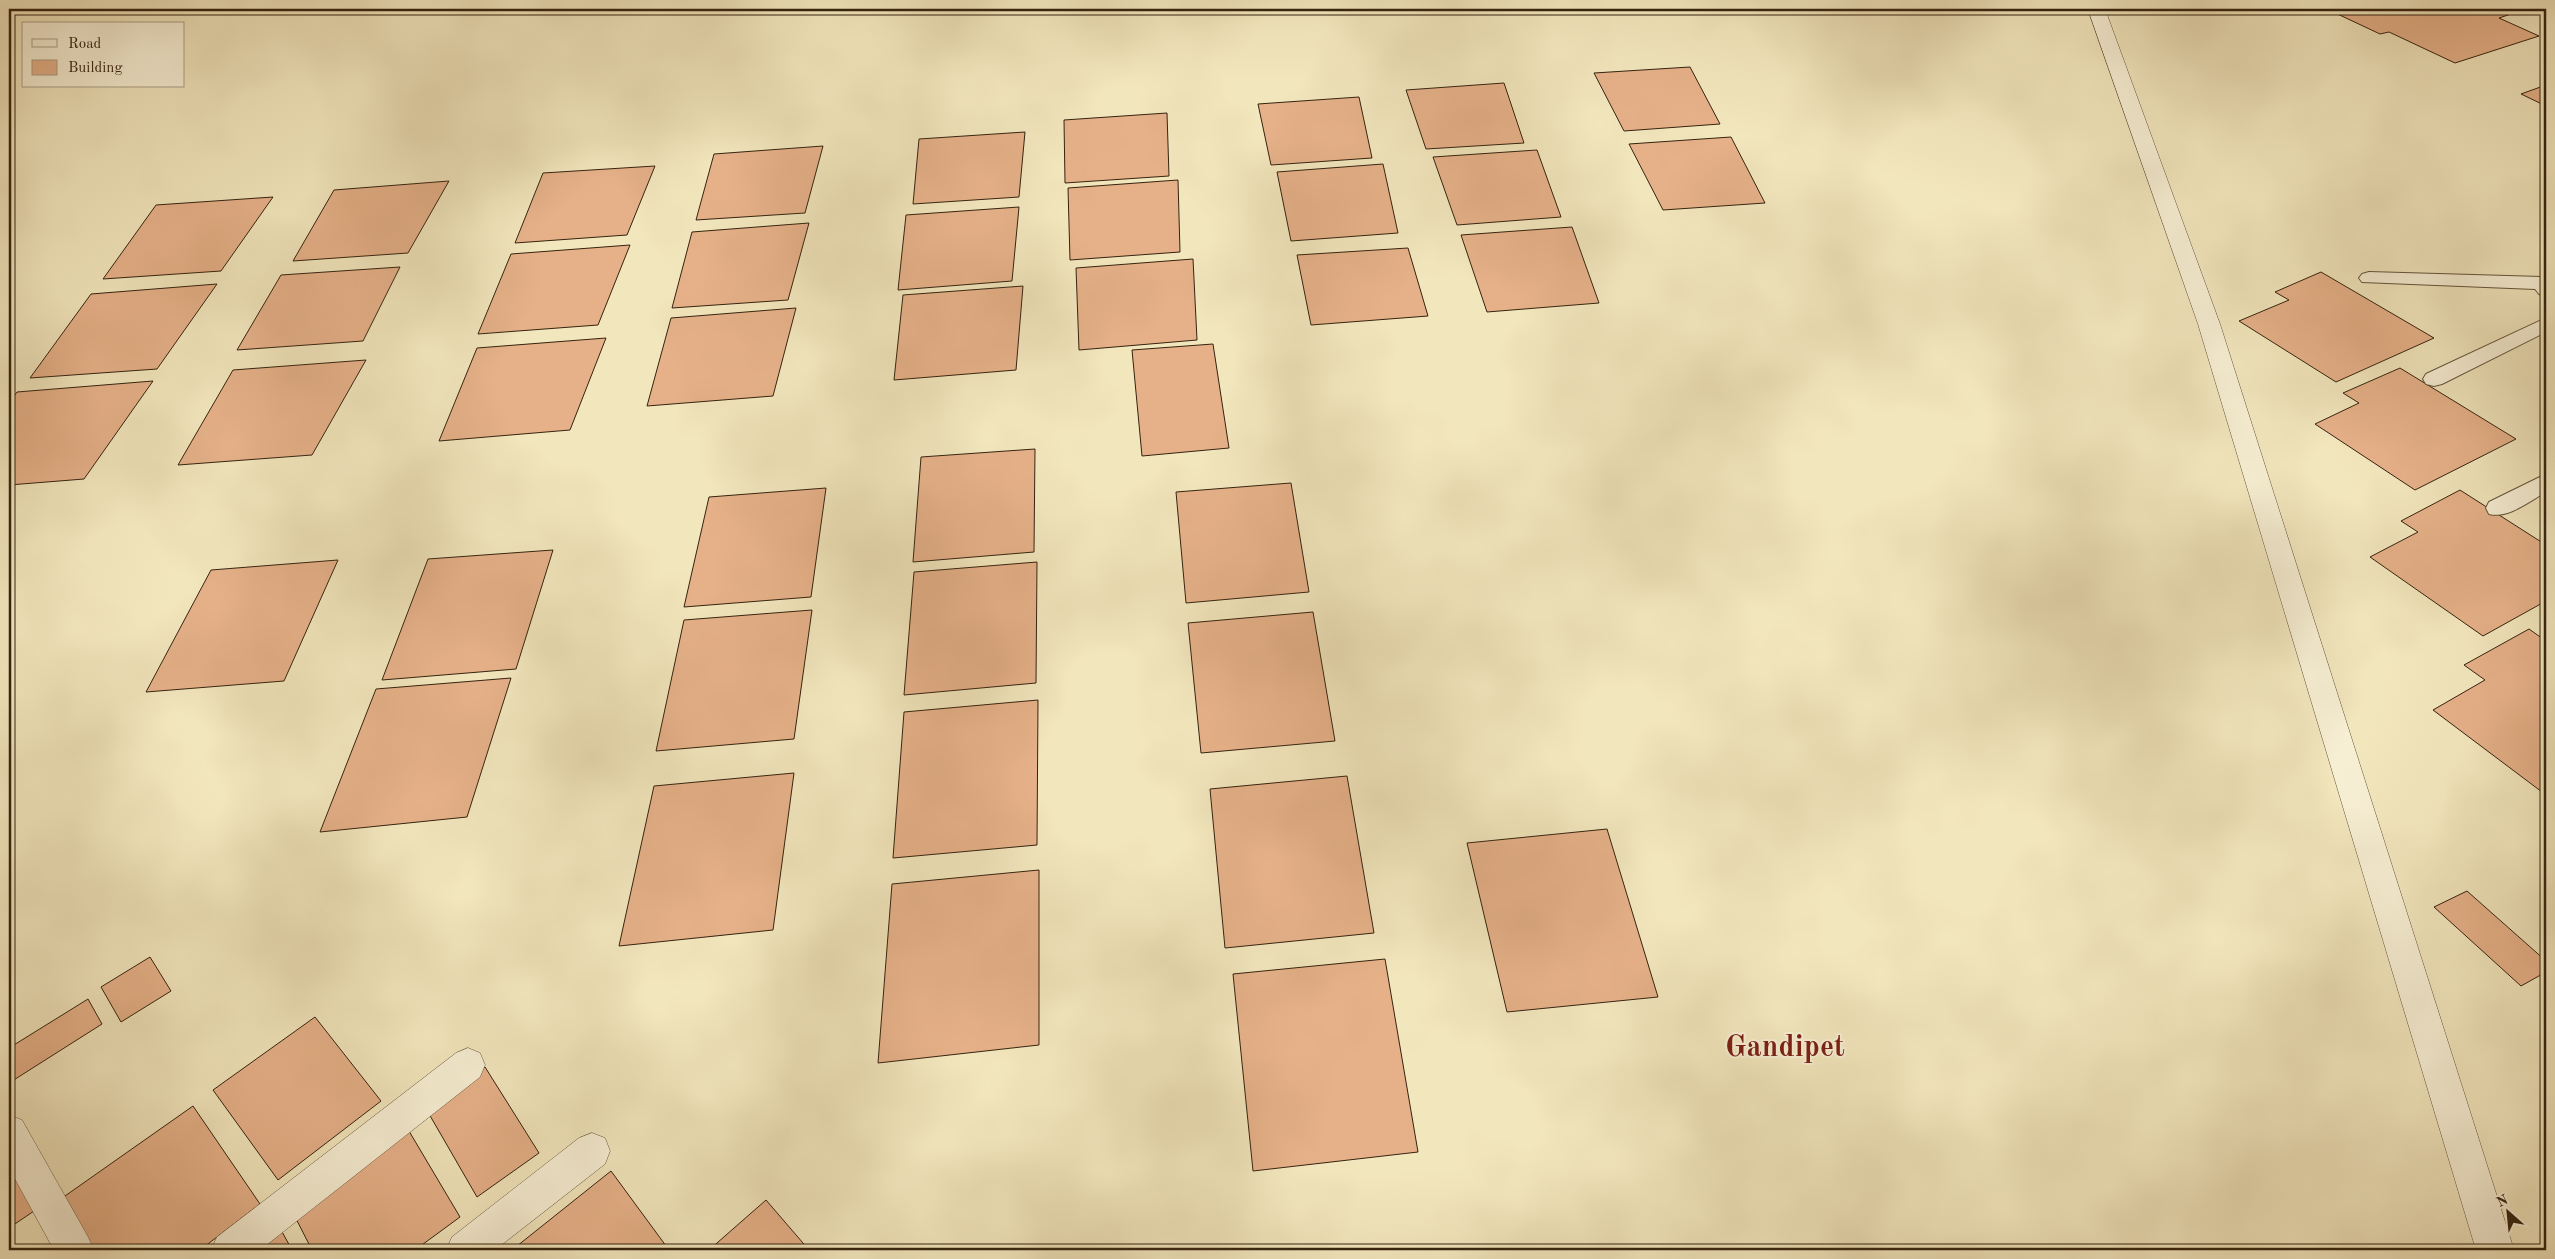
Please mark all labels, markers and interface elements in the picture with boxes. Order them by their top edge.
legend [22,22,185,88]
text: Road [68,37,102,52]
text: Building [68,61,123,76]
district label: Gandipet [1725,1033,1845,1063]
north arrow [2482,1186,2532,1236]
text: N [2495,1193,2511,1210]

